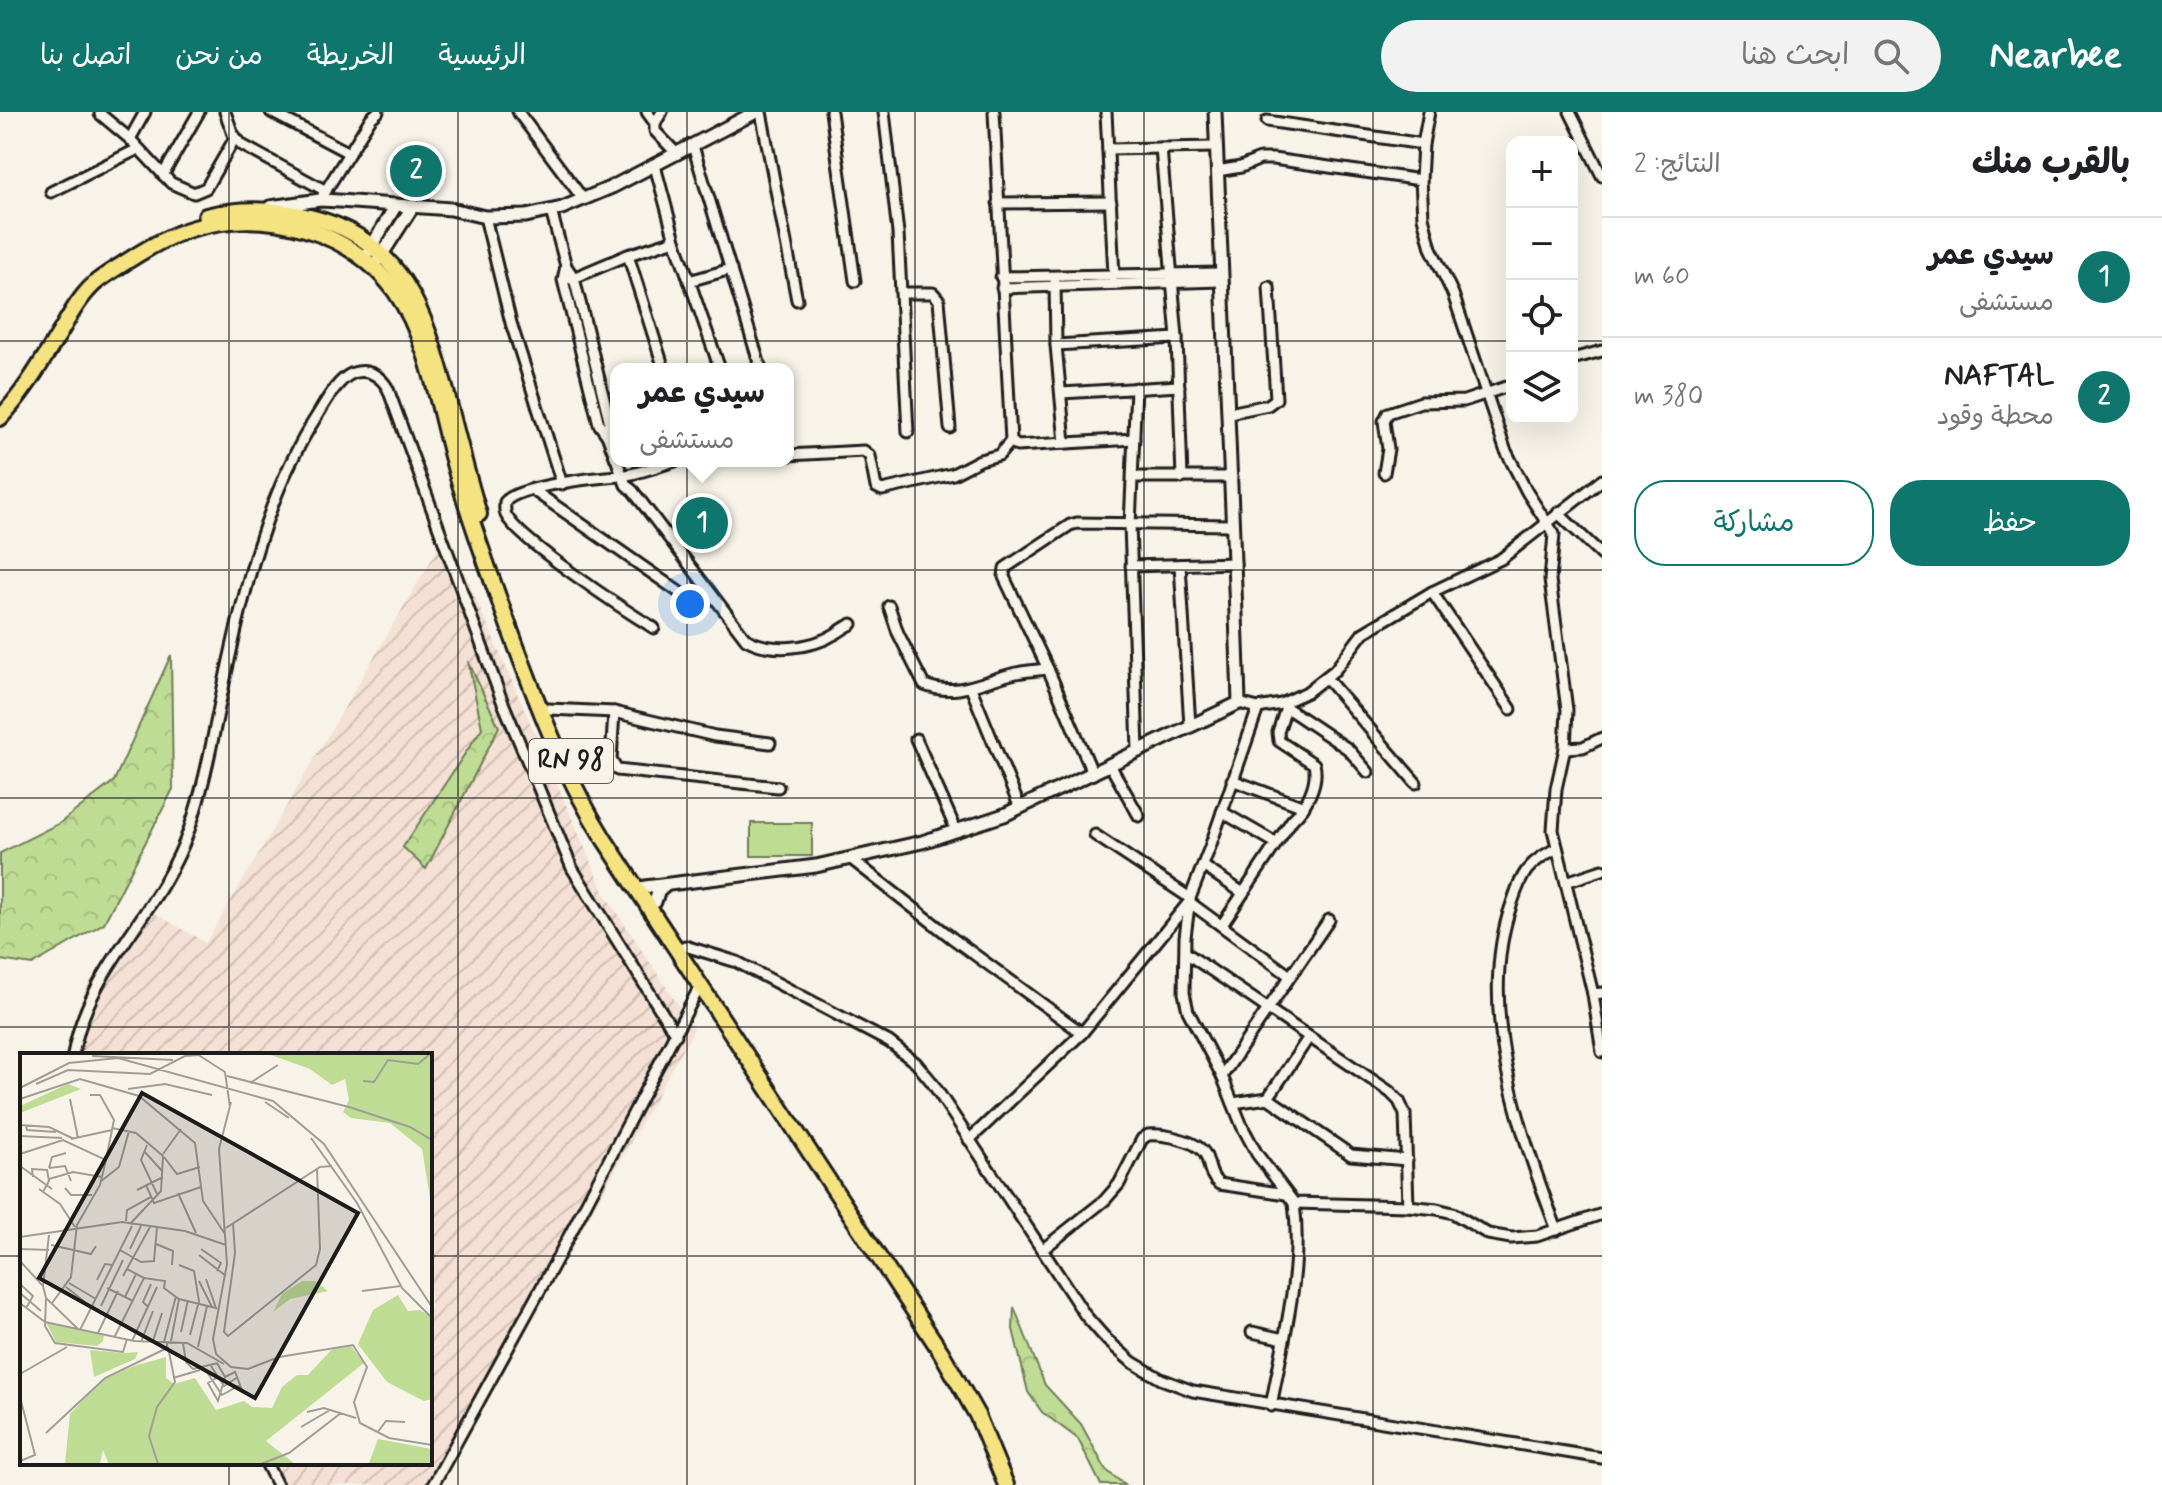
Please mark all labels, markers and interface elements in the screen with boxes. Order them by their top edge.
search box [1381,20,1941,92]
text: Nearbee [1989,32,2122,81]
icon: search [1869,34,1913,78]
text: ابحث هنا [1741,36,1849,75]
text: اتصل بنا [40,38,131,75]
text: من نحن [175,38,263,75]
text: الخريطة [307,38,394,75]
text: الرئيسية [438,38,526,75]
map controls [1506,136,1578,424]
button: + [1506,136,1578,208]
pin: 2 [390,141,442,201]
text: بالقرب منك [1972,141,2130,186]
text: النتائج: 2 [1634,148,1721,182]
button: − [1506,208,1578,280]
text: سيدي عمر [1928,236,2054,275]
text: 60 m [1634,260,1690,294]
text: 1 [2098,260,2110,294]
button: locate [1506,280,1578,352]
text: مستشفى [1959,286,2054,320]
button: layers [1506,352,1578,424]
text: NAFTAL [1944,356,2054,395]
popup [610,363,794,467]
text: سيدي عمر [639,374,765,413]
text: 380 m [1634,380,1703,414]
text: 2 [2098,380,2110,414]
text: محطة وقود [1937,400,2054,434]
text: مستشفى [639,424,734,458]
button: مشاركة [1634,480,1874,566]
button: حفظ [1890,480,2130,566]
pin: 1 [676,493,728,553]
your location [670,584,710,624]
road number: RN 98 [529,739,613,783]
inset map [20,1053,432,1465]

